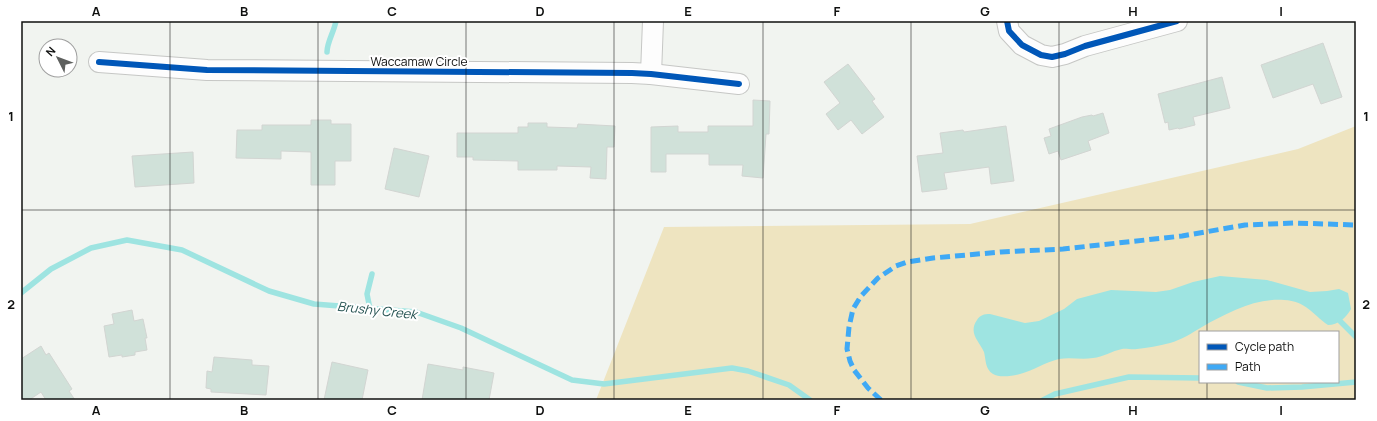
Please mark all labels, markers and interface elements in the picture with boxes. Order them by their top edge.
text: A [92,2,101,20]
text: B [240,2,248,20]
text: C [387,2,397,20]
text: D [535,2,545,20]
text: E [684,2,692,20]
text: F [834,2,841,20]
text: G [980,2,990,20]
text: H [1128,2,1138,20]
text: I [1279,2,1283,20]
north arrow [38,38,78,78]
text: N [42,43,58,59]
street label: Waccamaw Circle [370,53,468,70]
text: 1 [8,107,14,125]
text: 1 [1363,107,1369,125]
text: 2 [7,295,15,313]
text: 2 [1362,295,1370,313]
water label: Brushy Creek [336,297,420,323]
legend [1199,331,1339,383]
text: Cycle path [1235,338,1294,355]
text: Path [1235,358,1261,375]
text: A [92,401,101,419]
text: B [240,401,248,419]
text: C [387,401,397,419]
text: D [535,401,545,419]
text: E [684,401,692,419]
text: F [834,401,841,419]
text: G [980,401,990,419]
text: H [1128,401,1138,419]
text: I [1279,401,1283,419]

